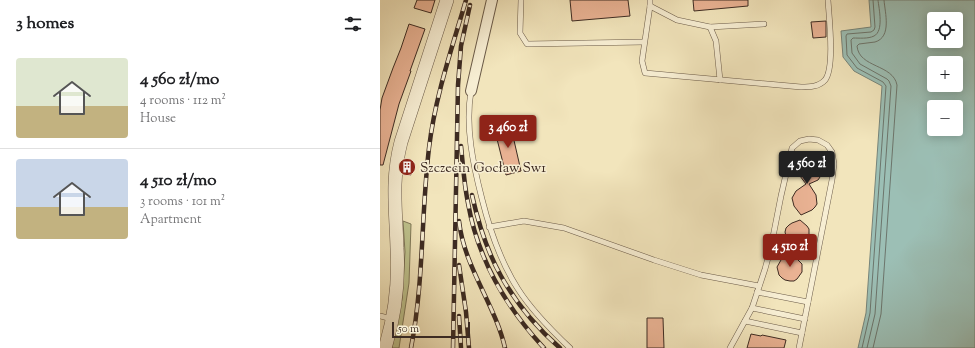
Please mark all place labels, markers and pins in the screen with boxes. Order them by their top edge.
pin: 3 460 zł [467,115,549,149]
pin: 4 560 zł [766,151,848,185]
building icon: Szczecin Gocław Sw1 [397,157,417,177]
place label: Szczecin Gocław Sw1 [420,159,546,179]
pin: 4 510 zł [749,234,831,268]

